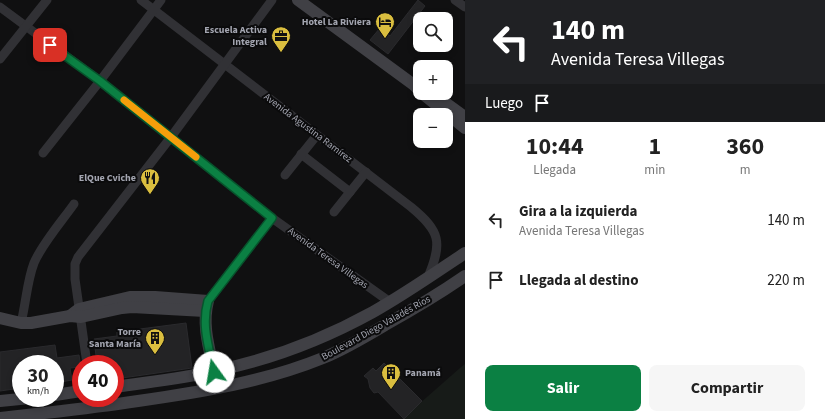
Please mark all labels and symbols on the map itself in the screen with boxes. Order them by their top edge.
hotel icon: Hotel La Riviera [374,11,396,39]
place label: Hotel La Riviera [302,15,371,29]
place label: Escuela Activa Integral [204,23,267,49]
office icon: Escuela Activa Integral [270,25,292,53]
pin [33,28,67,62]
street label: Avenida Agustina Ramírez [261,90,355,166]
restaurant icon: ElQue Cviche [139,167,161,195]
place label: ElQue Cviche [79,171,136,185]
street label: Avenida Teresa Villegas [285,224,371,292]
street label: Boulevard Diego Valadés Ríos [319,292,433,364]
place label: Torre Santa María [89,325,141,351]
building icon: Torre Santa María [144,327,166,355]
position arrow [193,351,235,393]
speed limit sign: 40 [72,355,124,407]
building icon: Panamá [380,362,402,390]
place label: Panamá [405,366,441,380]

